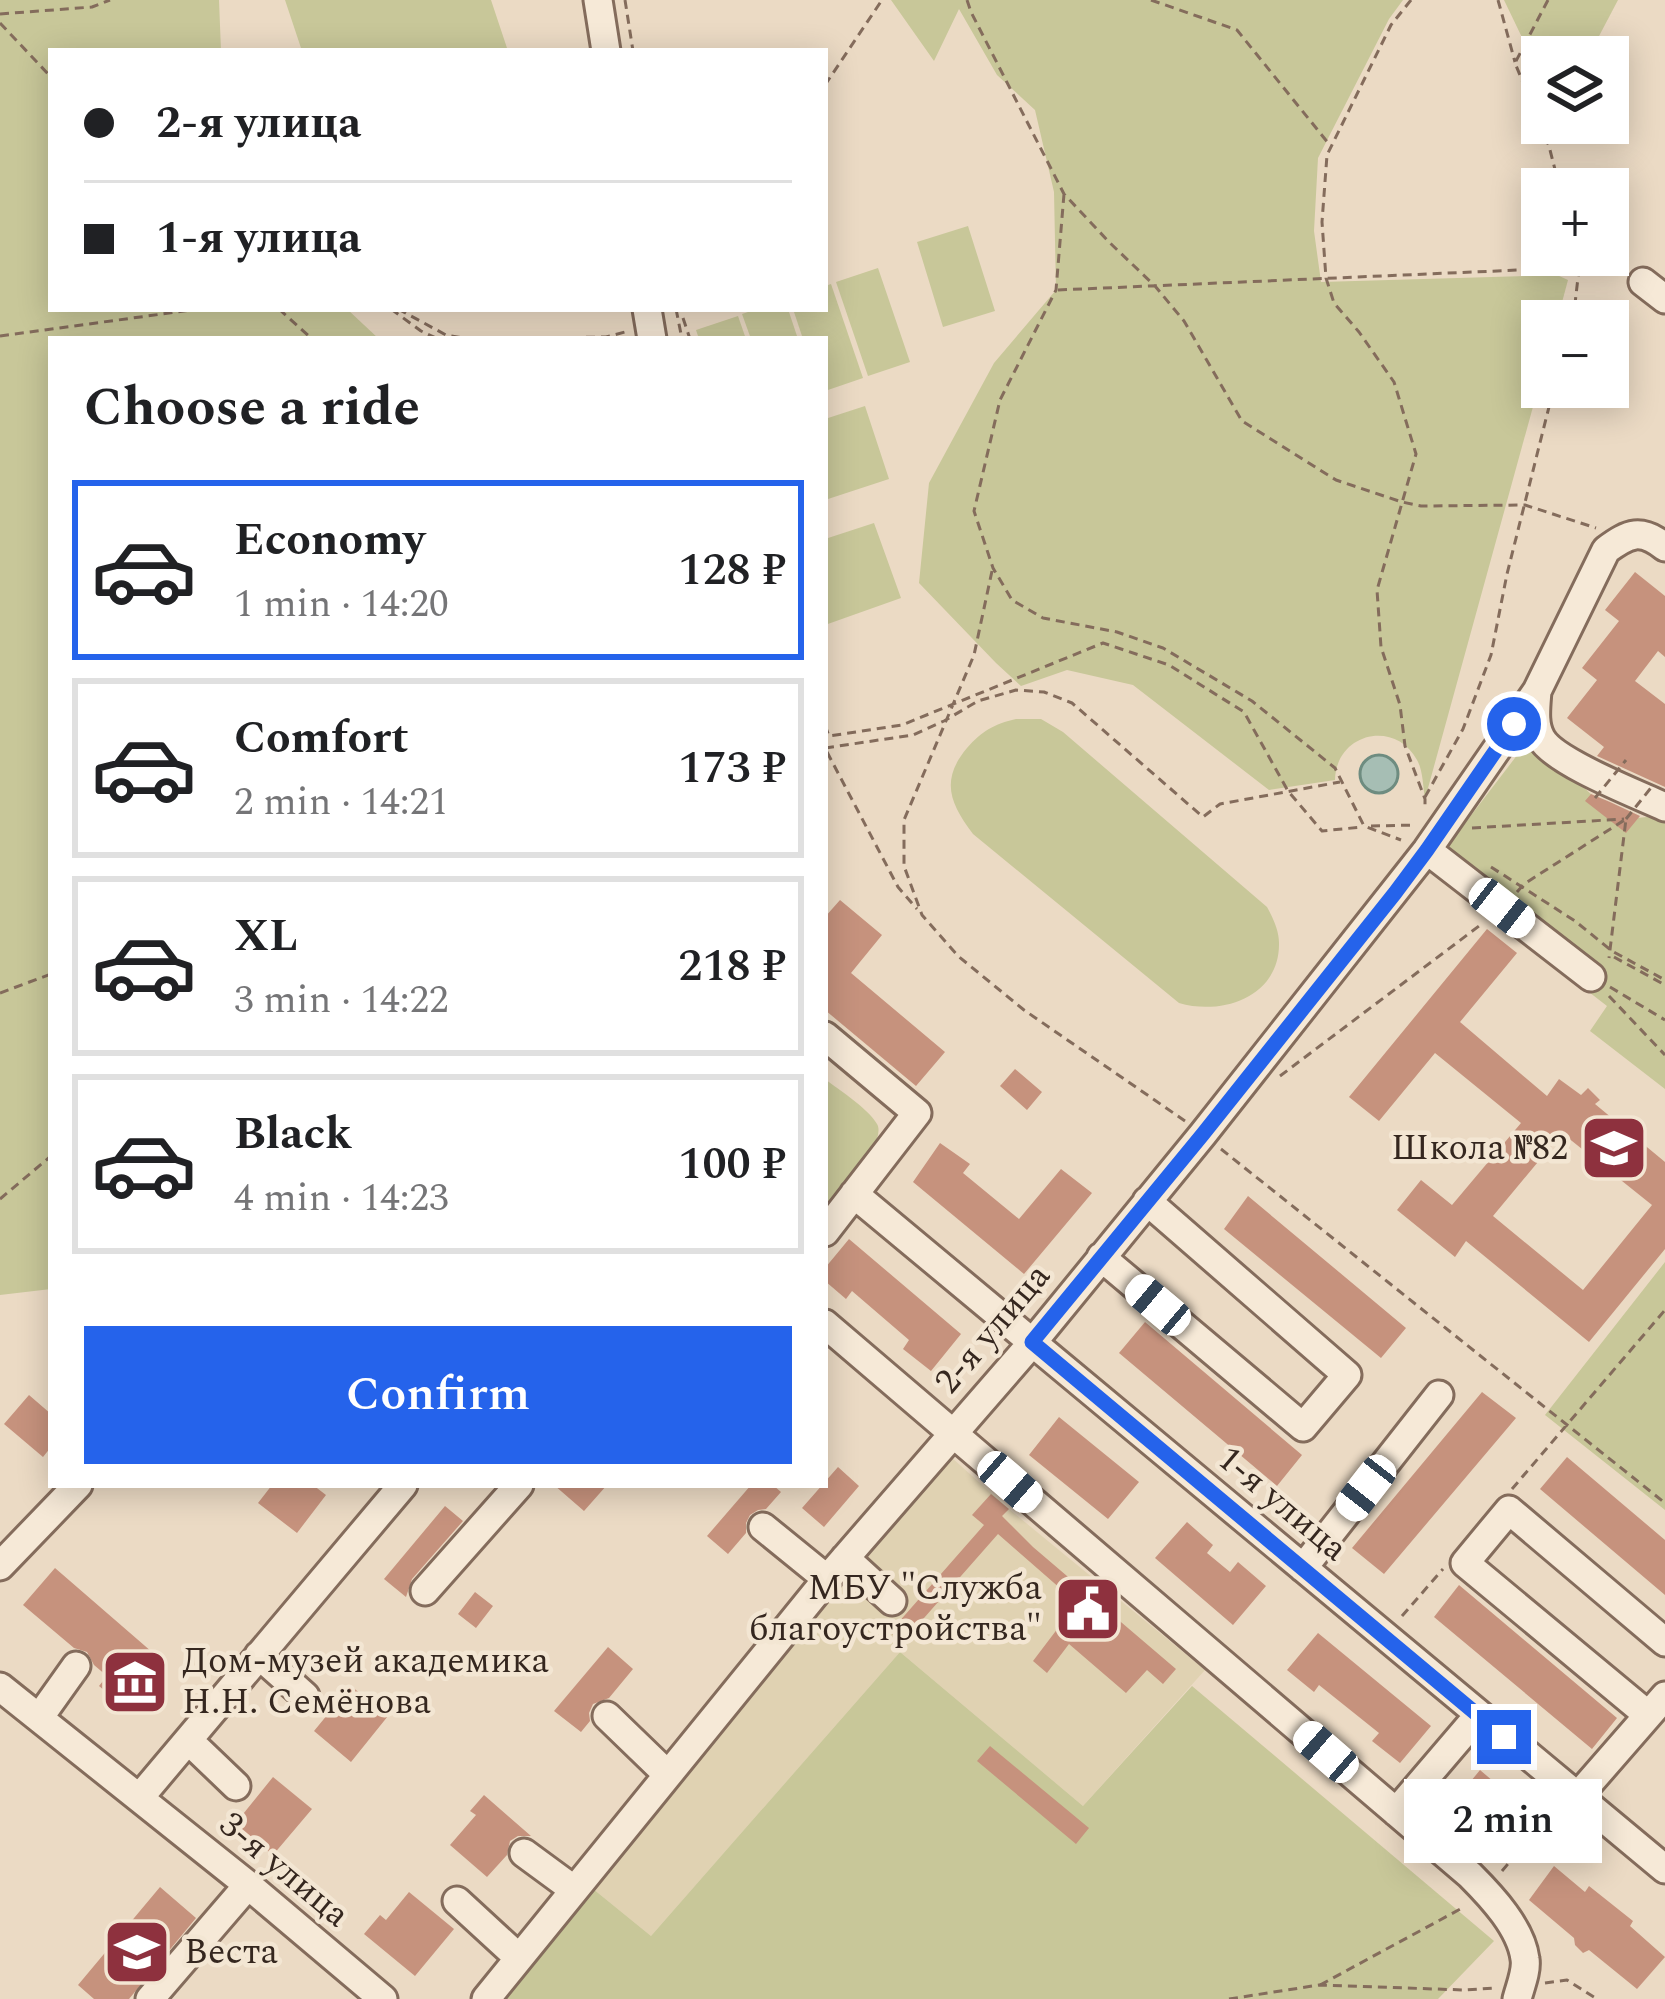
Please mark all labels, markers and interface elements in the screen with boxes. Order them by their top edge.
map controls [1521,36,1629,408]
button: layers [1521,36,1629,144]
text: 2-я улица [156,89,361,158]
button: + [1521,168,1629,276]
text: 1-я улица [156,204,361,273]
button: − [1521,300,1629,408]
text: Choose a ride [84,367,420,449]
text: Economy [234,506,425,575]
icon: car [90,516,198,624]
text: 128 ₽ [678,536,786,605]
text: 1 min · 14:20 [234,575,449,634]
route start [1487,697,1541,751]
text: Comfort [234,704,409,773]
icon: car [90,714,198,822]
text: 173 ₽ [678,734,786,803]
text: 2 min · 14:21 [234,773,449,832]
car [1463,872,1541,944]
text: XL [234,902,298,971]
icon: car [90,912,198,1020]
text: 218 ₽ [678,932,786,1001]
text: 3 min · 14:22 [234,971,449,1030]
text: Black [234,1100,352,1169]
icon: car [90,1110,198,1218]
school or university icon: Школа №82 [1579,1113,1649,1183]
place label: Школа №82 [1391,1121,1568,1176]
text: 100 ₽ [678,1130,786,1199]
text: 4 min · 14:23 [234,1169,449,1228]
street label: 2-я улица [922,1251,1065,1407]
car [1119,1268,1197,1342]
button: Confirm [84,1326,792,1464]
street label: 1-я улица [1204,1433,1360,1576]
car [971,1445,1049,1519]
car [1330,1449,1402,1527]
place label: МБУ "Служба благоустройства" [749,1561,1042,1657]
public building icon: МБУ "Служба благоустройства" [1053,1574,1123,1644]
place label: Дом-музей академика Н.Н. Семёнова [182,1634,549,1730]
museum icon: Дом-музей академика Н.Н. Семёнова [100,1647,170,1717]
route end [1477,1710,1531,1764]
car [1287,1715,1365,1789]
callout: 2 min [1405,1779,1603,1863]
text: 2 min [1452,1791,1554,1850]
street label: 3-я улица [206,1799,362,1942]
school or university icon: Веста [102,1917,172,1987]
place label: Веста [184,1925,278,1980]

